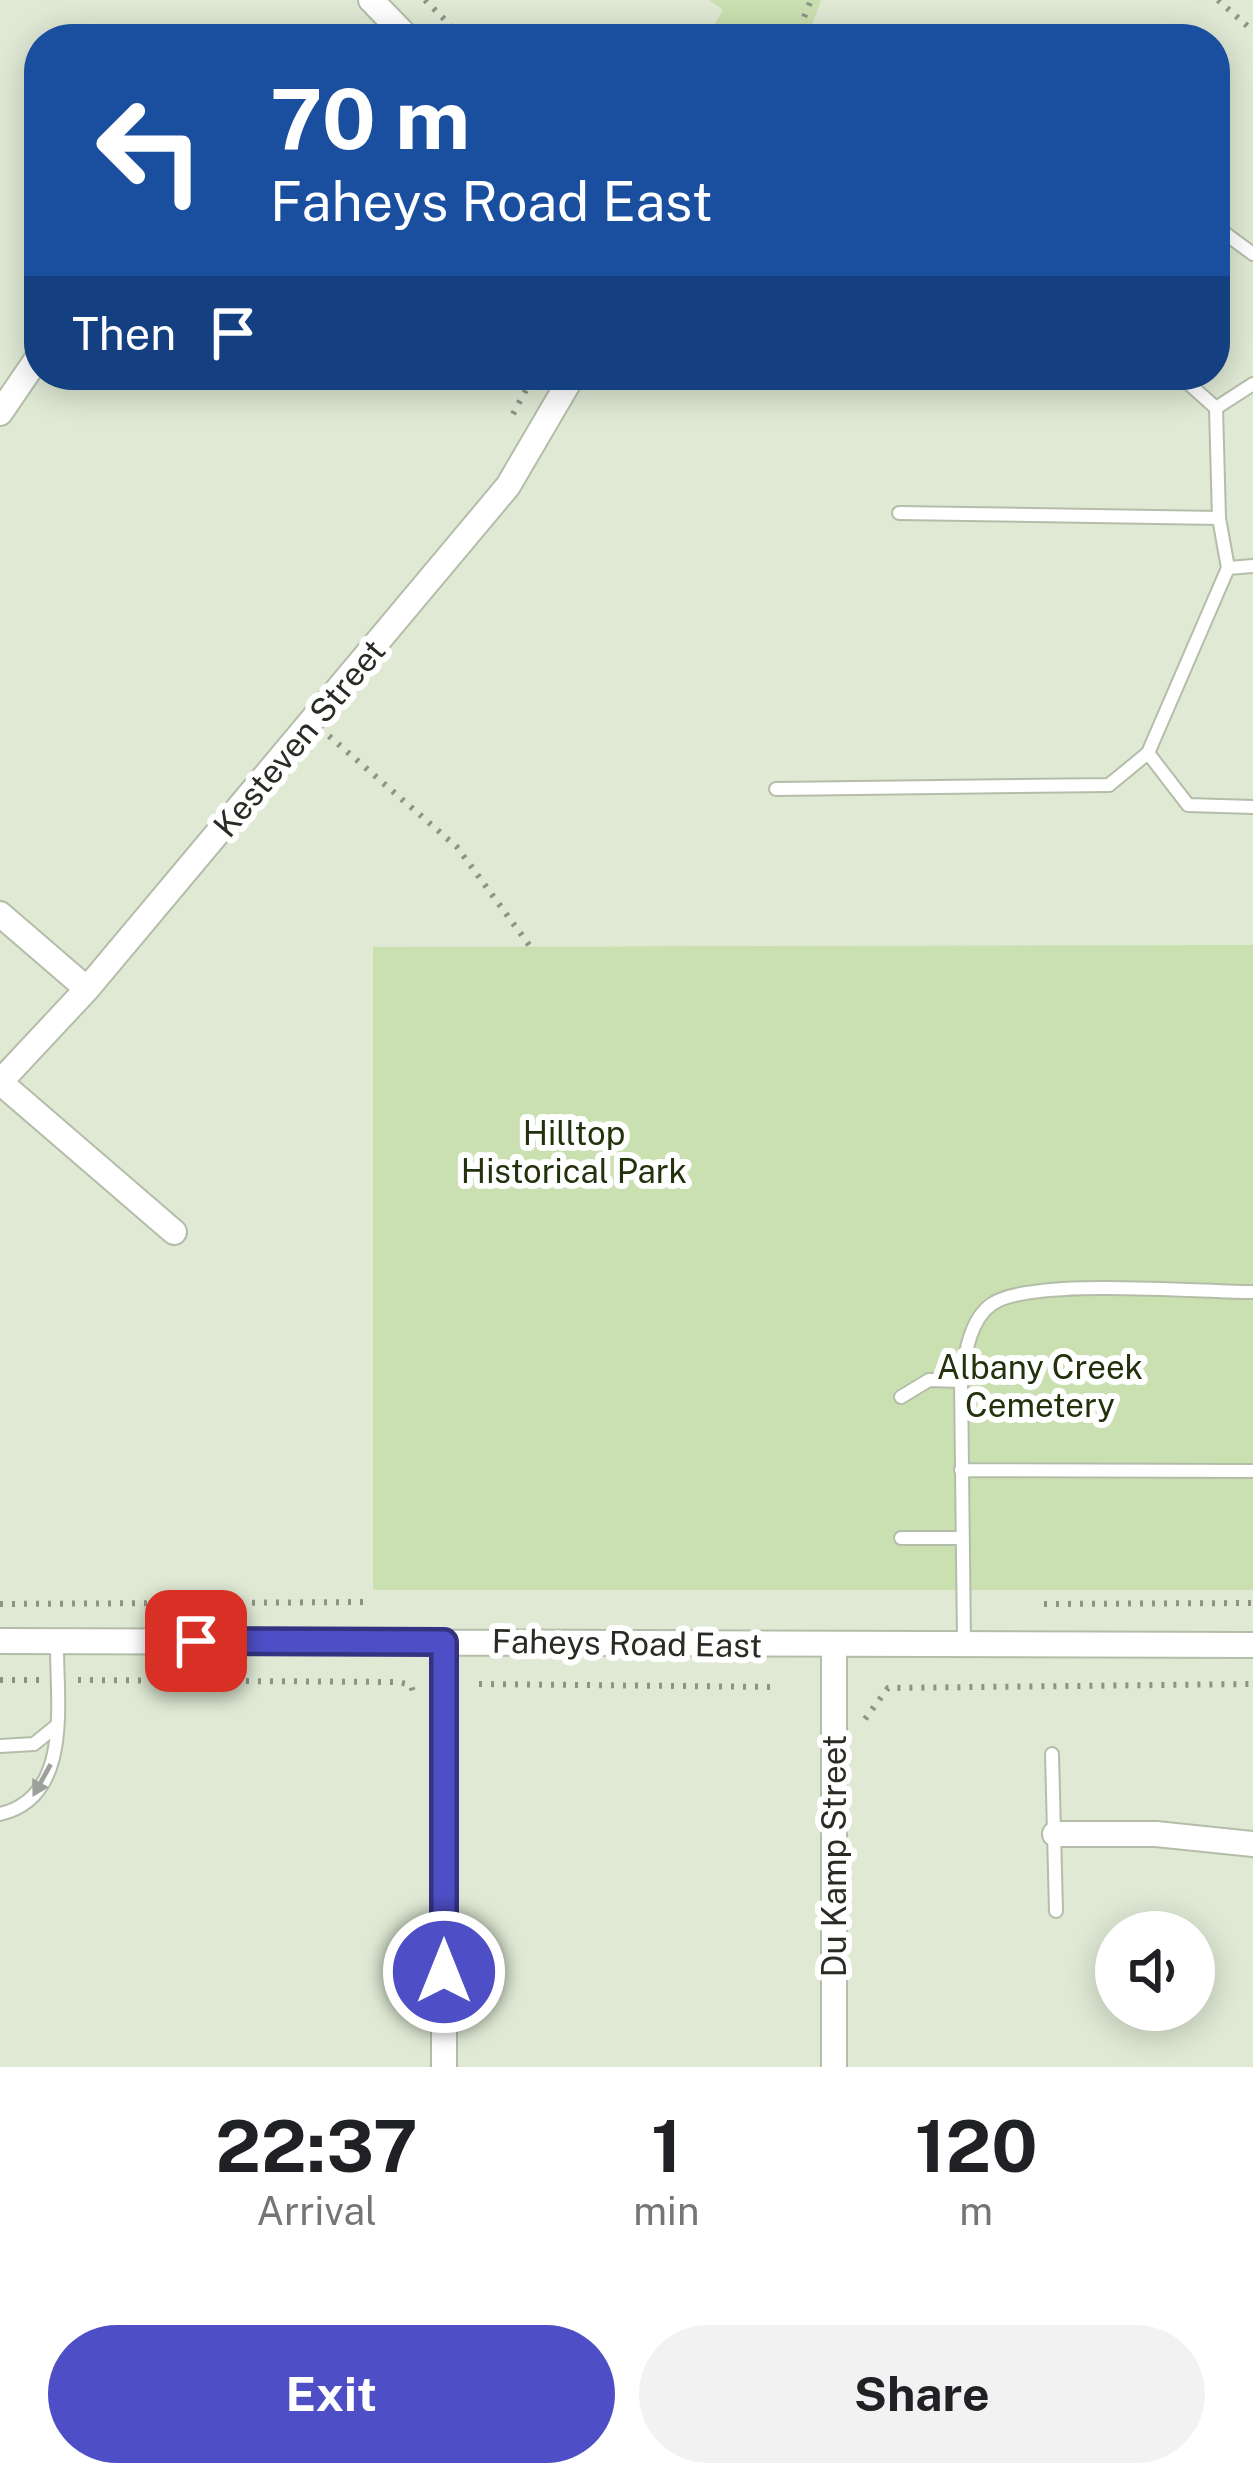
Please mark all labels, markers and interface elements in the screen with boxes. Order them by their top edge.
text: 70 m [270,69,470,168]
icon: left [72,72,228,228]
text: Faheys Road East [270,170,713,233]
icon: arrive [200,300,266,366]
text: Then [72,307,176,360]
street label: Kesteven Street [205,632,393,844]
park label: Hilltop Historical Park [461,1114,687,1190]
park label: Albany Creek Cemetery [937,1348,1143,1424]
pin [145,1590,247,1692]
icon: arrive [163,1608,229,1674]
street label: Faheys Road East [491,1622,763,1664]
street label: Du Kamp Street [815,1735,853,1977]
one-way arrow [32,1763,53,1797]
position arrow [381,1909,507,2035]
map controls [1095,1911,1215,2031]
button: sound [1095,1911,1215,2031]
text: 22:37 [215,2104,418,2188]
text: 1 [651,2104,682,2188]
text: 120 [915,2104,1038,2188]
text: Arrival [256,2188,377,2234]
text: min [633,2188,699,2234]
text: m [959,2188,993,2234]
button: Exit [48,2325,615,2463]
button: Share [639,2325,1205,2463]

